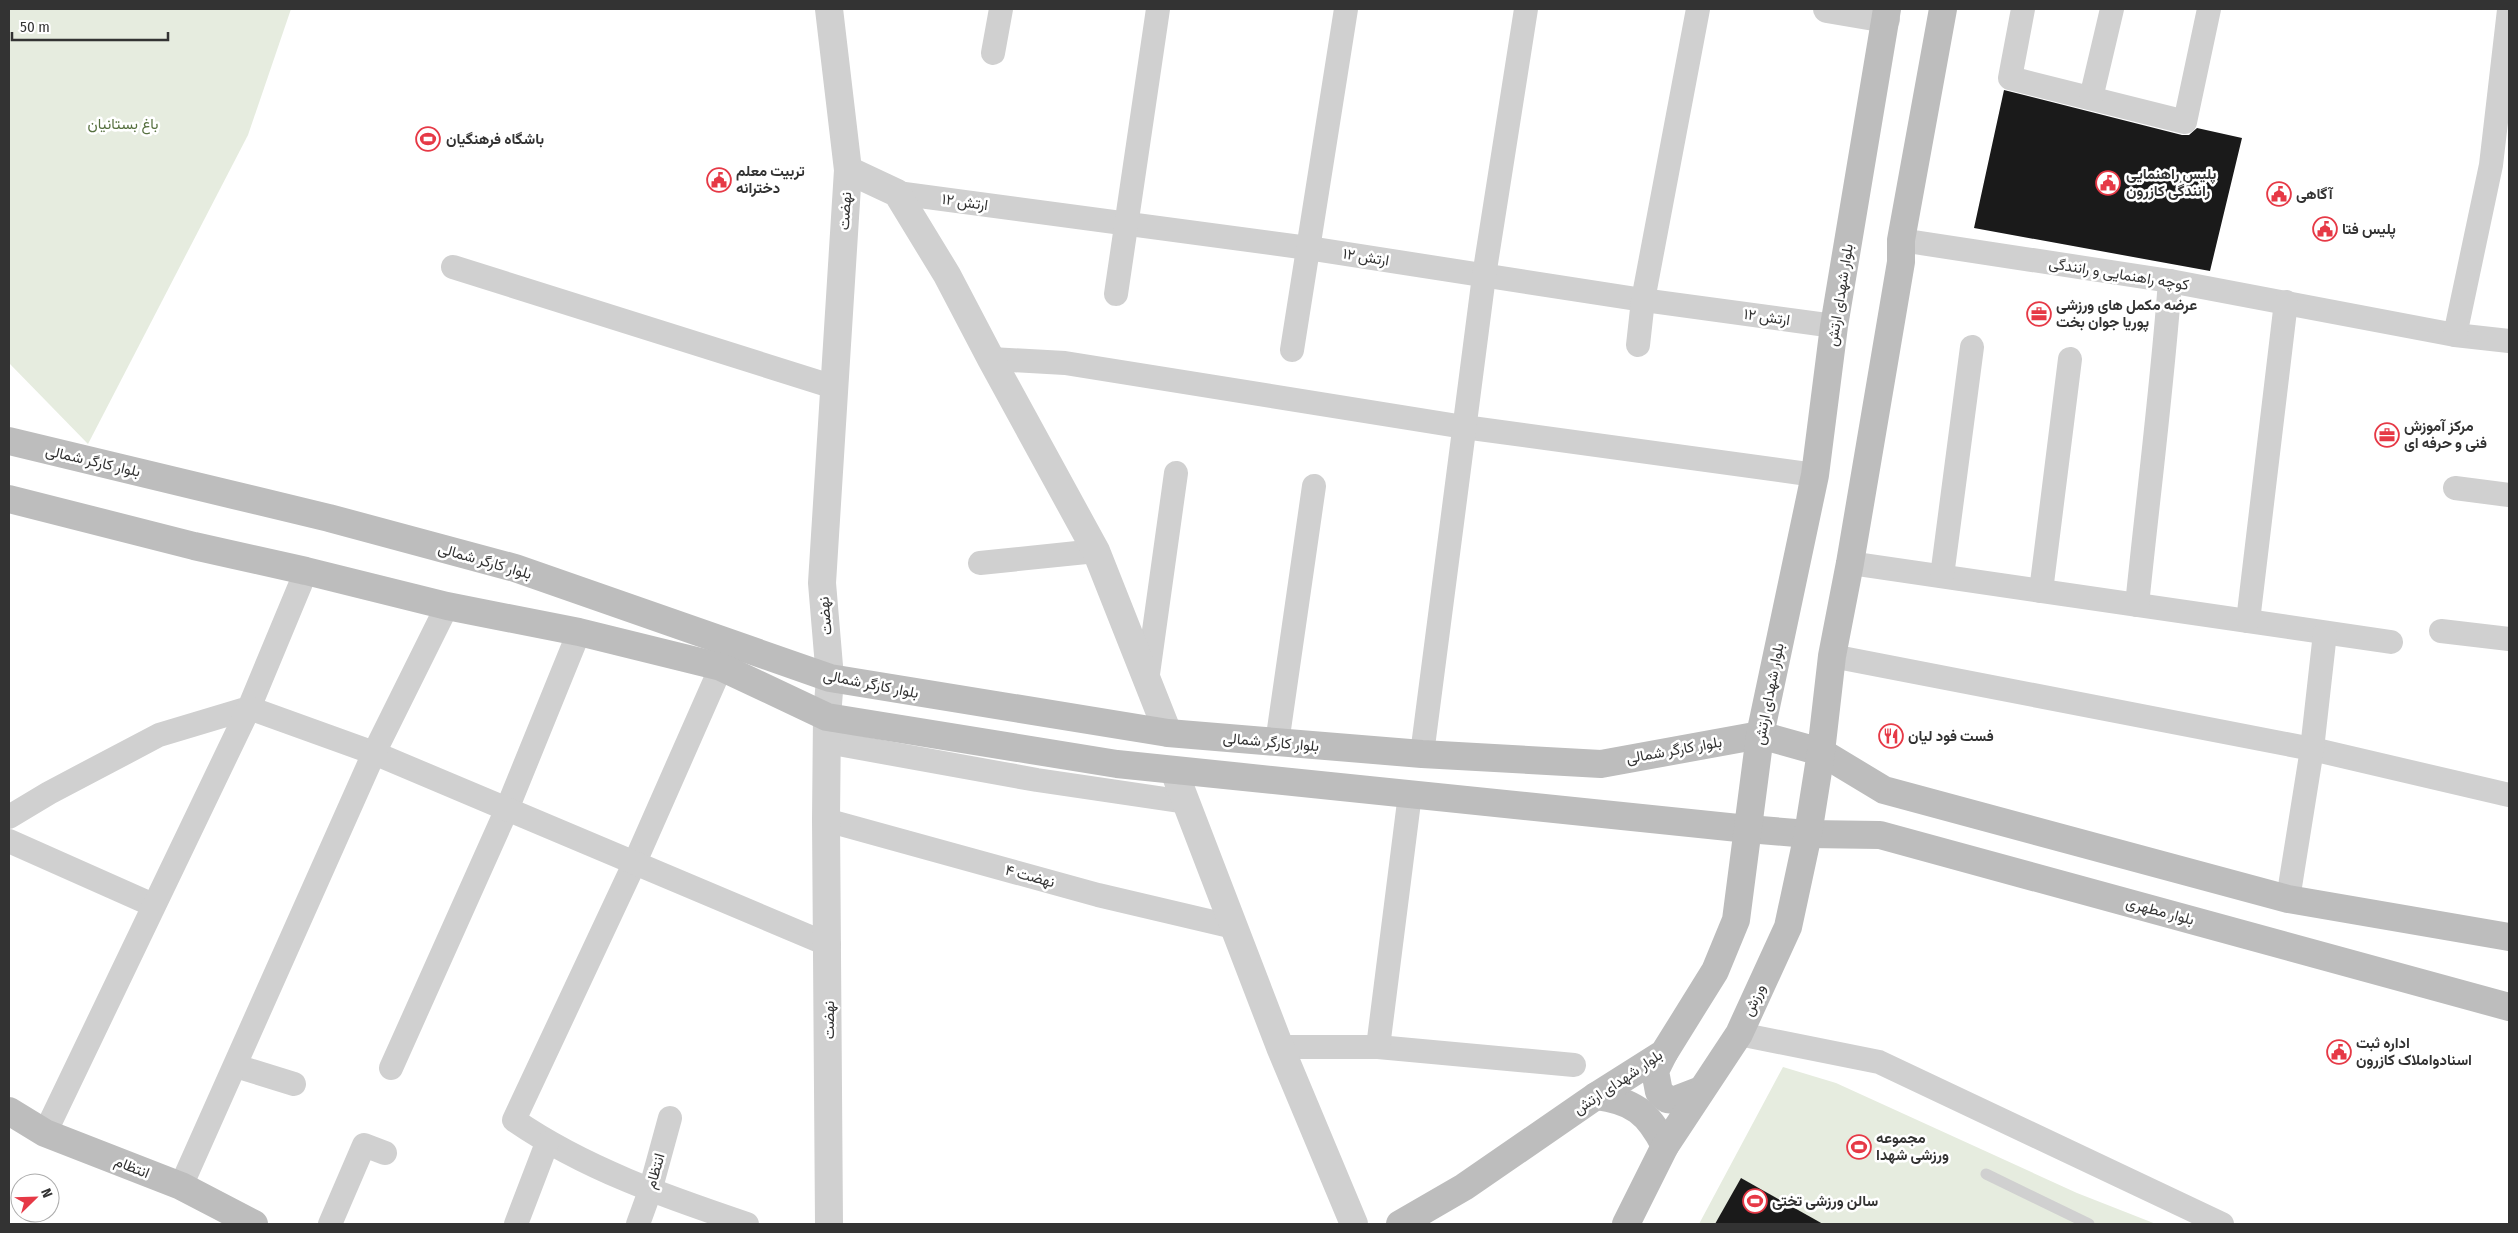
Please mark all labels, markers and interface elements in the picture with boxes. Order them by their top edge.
scale bar [12,10,169,42]
text: 50 m [20,18,50,36]
park label: باغ بستانیان [87,115,159,135]
sports icon: باشگاه فرهنگیان [415,126,441,152]
place label: باشگاه فرهنگیان [446,130,544,148]
place label: تربیت معلم دخترانه [736,162,805,197]
place label: پلیس راهنمایی رانندگی کازرون [2126,165,2216,200]
public building icon: تربیت معلم دخترانه [706,167,732,193]
public building icon: پلیس راهنمایی رانندگی کازرون [2095,170,2121,196]
public building icon: آگاهی [2266,181,2292,207]
place label: آگاهی [2296,185,2334,203]
street label: ارتش ۱۲ [941,190,989,215]
street label: نهضت [835,191,855,231]
public building icon: پلیس فتا [2312,216,2338,242]
place label: پلیس فتا [2342,220,2396,239]
street label: بلوار شهدای ارتش [1823,242,1858,348]
street label: ارتش ۱۲ [1341,244,1390,271]
street label: کوچه راهنمایی و رانندگی [2048,254,2191,295]
place label: عرضه مکمل های ورزشی پوریا جوان بخت [2056,296,2197,332]
office icon: عرضه مکمل های ورزشی پوریا جوان بخت [2026,301,2052,327]
street label: ارتش ۱۲ [1743,305,1791,330]
place label: مرکز آموزش فنی و حرفه ای [2404,417,2487,452]
office icon: مرکز آموزش فنی و حرفه ای [2374,422,2400,448]
street label: بلوار کارگر شمالی [44,441,142,482]
street label: بلوار کارگر شمالی [436,539,534,584]
street label: نهضت [814,596,836,636]
street label: بلوار شهدای ارتش [1750,641,1789,747]
street label: بلوار کارگر شمالی [822,666,920,703]
restaurant icon: فست فود لیان [1878,723,1904,749]
place label: فست فود لیان [1908,727,1994,745]
street label: بلوار کارگر شمالی [1222,729,1320,756]
street label: بلوار کارگر شمالی [1625,733,1723,768]
street label: نهضت ۴ [1003,861,1057,891]
street label: بلوار مطهری [2124,893,2196,930]
street label: ورزش [1739,981,1770,1019]
street label: نهضت [820,1001,838,1039]
place label: اداره ثبت اسنادواملاک کازرون [2356,1034,2472,1069]
public building icon: اداره ثبت اسنادواملاک کازرون [2326,1039,2352,1065]
street label: بلوار شهدای ارتش [1570,1046,1667,1119]
place label: مجموعه ورزشی شهدا [1876,1129,1949,1164]
sports icon: مجموعه ورزشی شهدا [1846,1134,1872,1160]
street label: انتظام [641,1151,670,1191]
street label: انتظام [112,1152,152,1183]
north arrow [10,1173,60,1223]
text: N [37,1186,56,1200]
sports icon: سالن ورزشی تختی [1742,1188,1768,1214]
place label: سالن ورزشی تختی [1772,1192,1878,1210]

